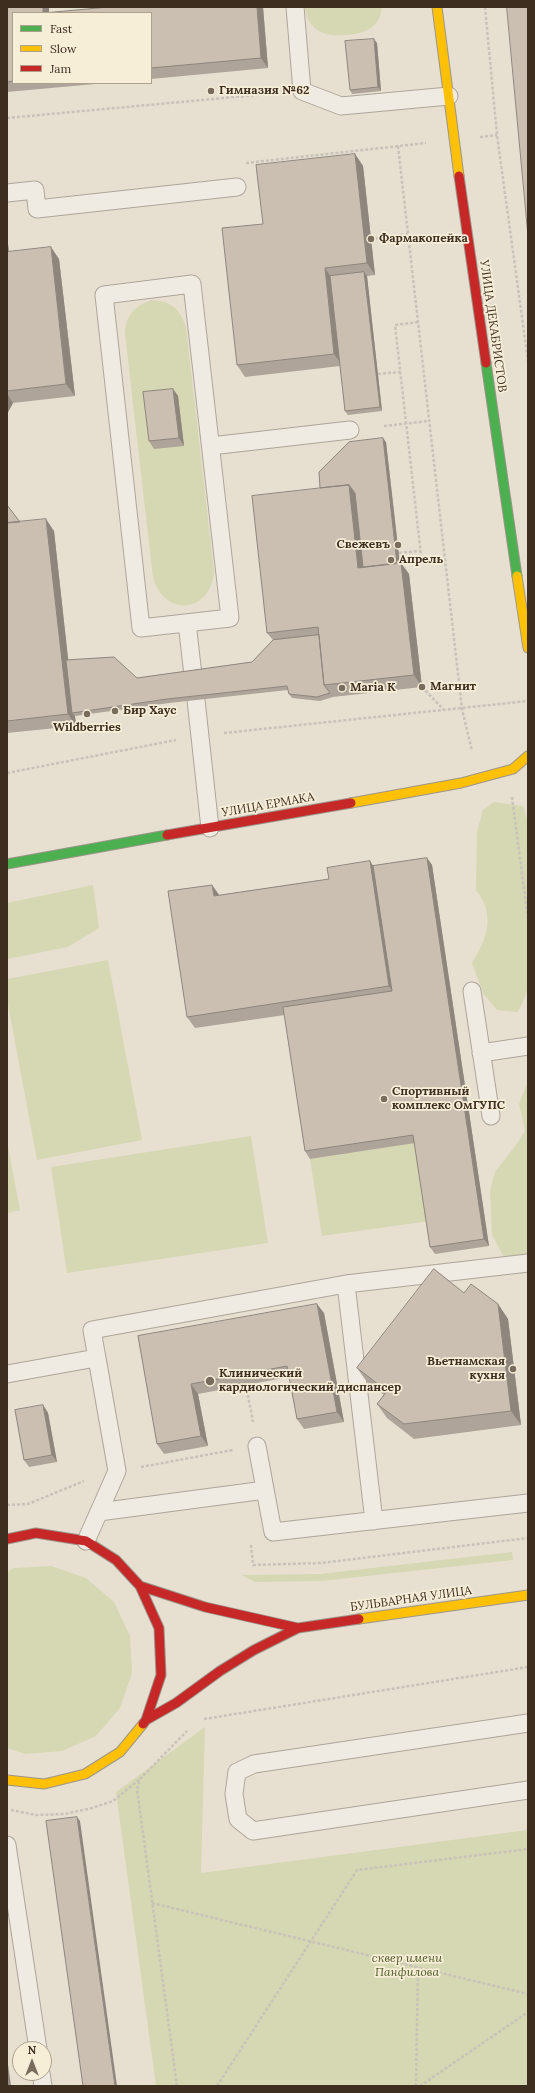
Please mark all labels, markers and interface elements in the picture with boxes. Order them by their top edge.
legend [12,12,152,84]
text: Fast [50,21,73,36]
text: Slow [50,41,77,56]
text: Jam [50,61,71,76]
place label: Гимназия №62 [219,84,309,98]
marker: Гимназия №62 [206,86,216,96]
place label: Фармакопейка [379,232,468,246]
marker: Фармакопейка [366,234,376,244]
street label: УЛИЦА ДЕКАБРИСТОВ [477,259,509,393]
place label: Свежевъ [337,538,390,552]
marker: Свежевъ [393,540,403,550]
place label: Апрель [399,553,443,567]
marker: Апрель [386,555,396,565]
place label: Магнит [430,680,476,694]
place label: Maria K [350,681,396,695]
marker: Магнит [417,682,427,692]
marker: Maria K [337,683,347,693]
place label: Бир Хаус [123,704,176,718]
marker: Бир Хаус [110,706,120,716]
marker: Wildberries [82,709,92,719]
place label: Wildberries [53,721,121,735]
street label: УЛИЦА ЕРМАКА [221,790,315,820]
place label: Спортивный комплекс ОмГУПС [392,1085,505,1113]
marker: Спортивный комплекс ОмГУПС [379,1094,389,1104]
place label: Вьетнамская кухня [427,1355,505,1383]
marker: Вьетнамская кухня [508,1364,518,1374]
place label: Клинический кардиологический диспансер [219,1367,401,1395]
marker: Клинический кардиологический диспансер [204,1375,216,1387]
street label: БУЛЬВАРНАЯ УЛИЦА [349,1583,473,1615]
park label: сквер имени Панфилова [372,1952,442,1980]
north arrow [12,2041,52,2081]
text: N [28,2043,36,2057]

